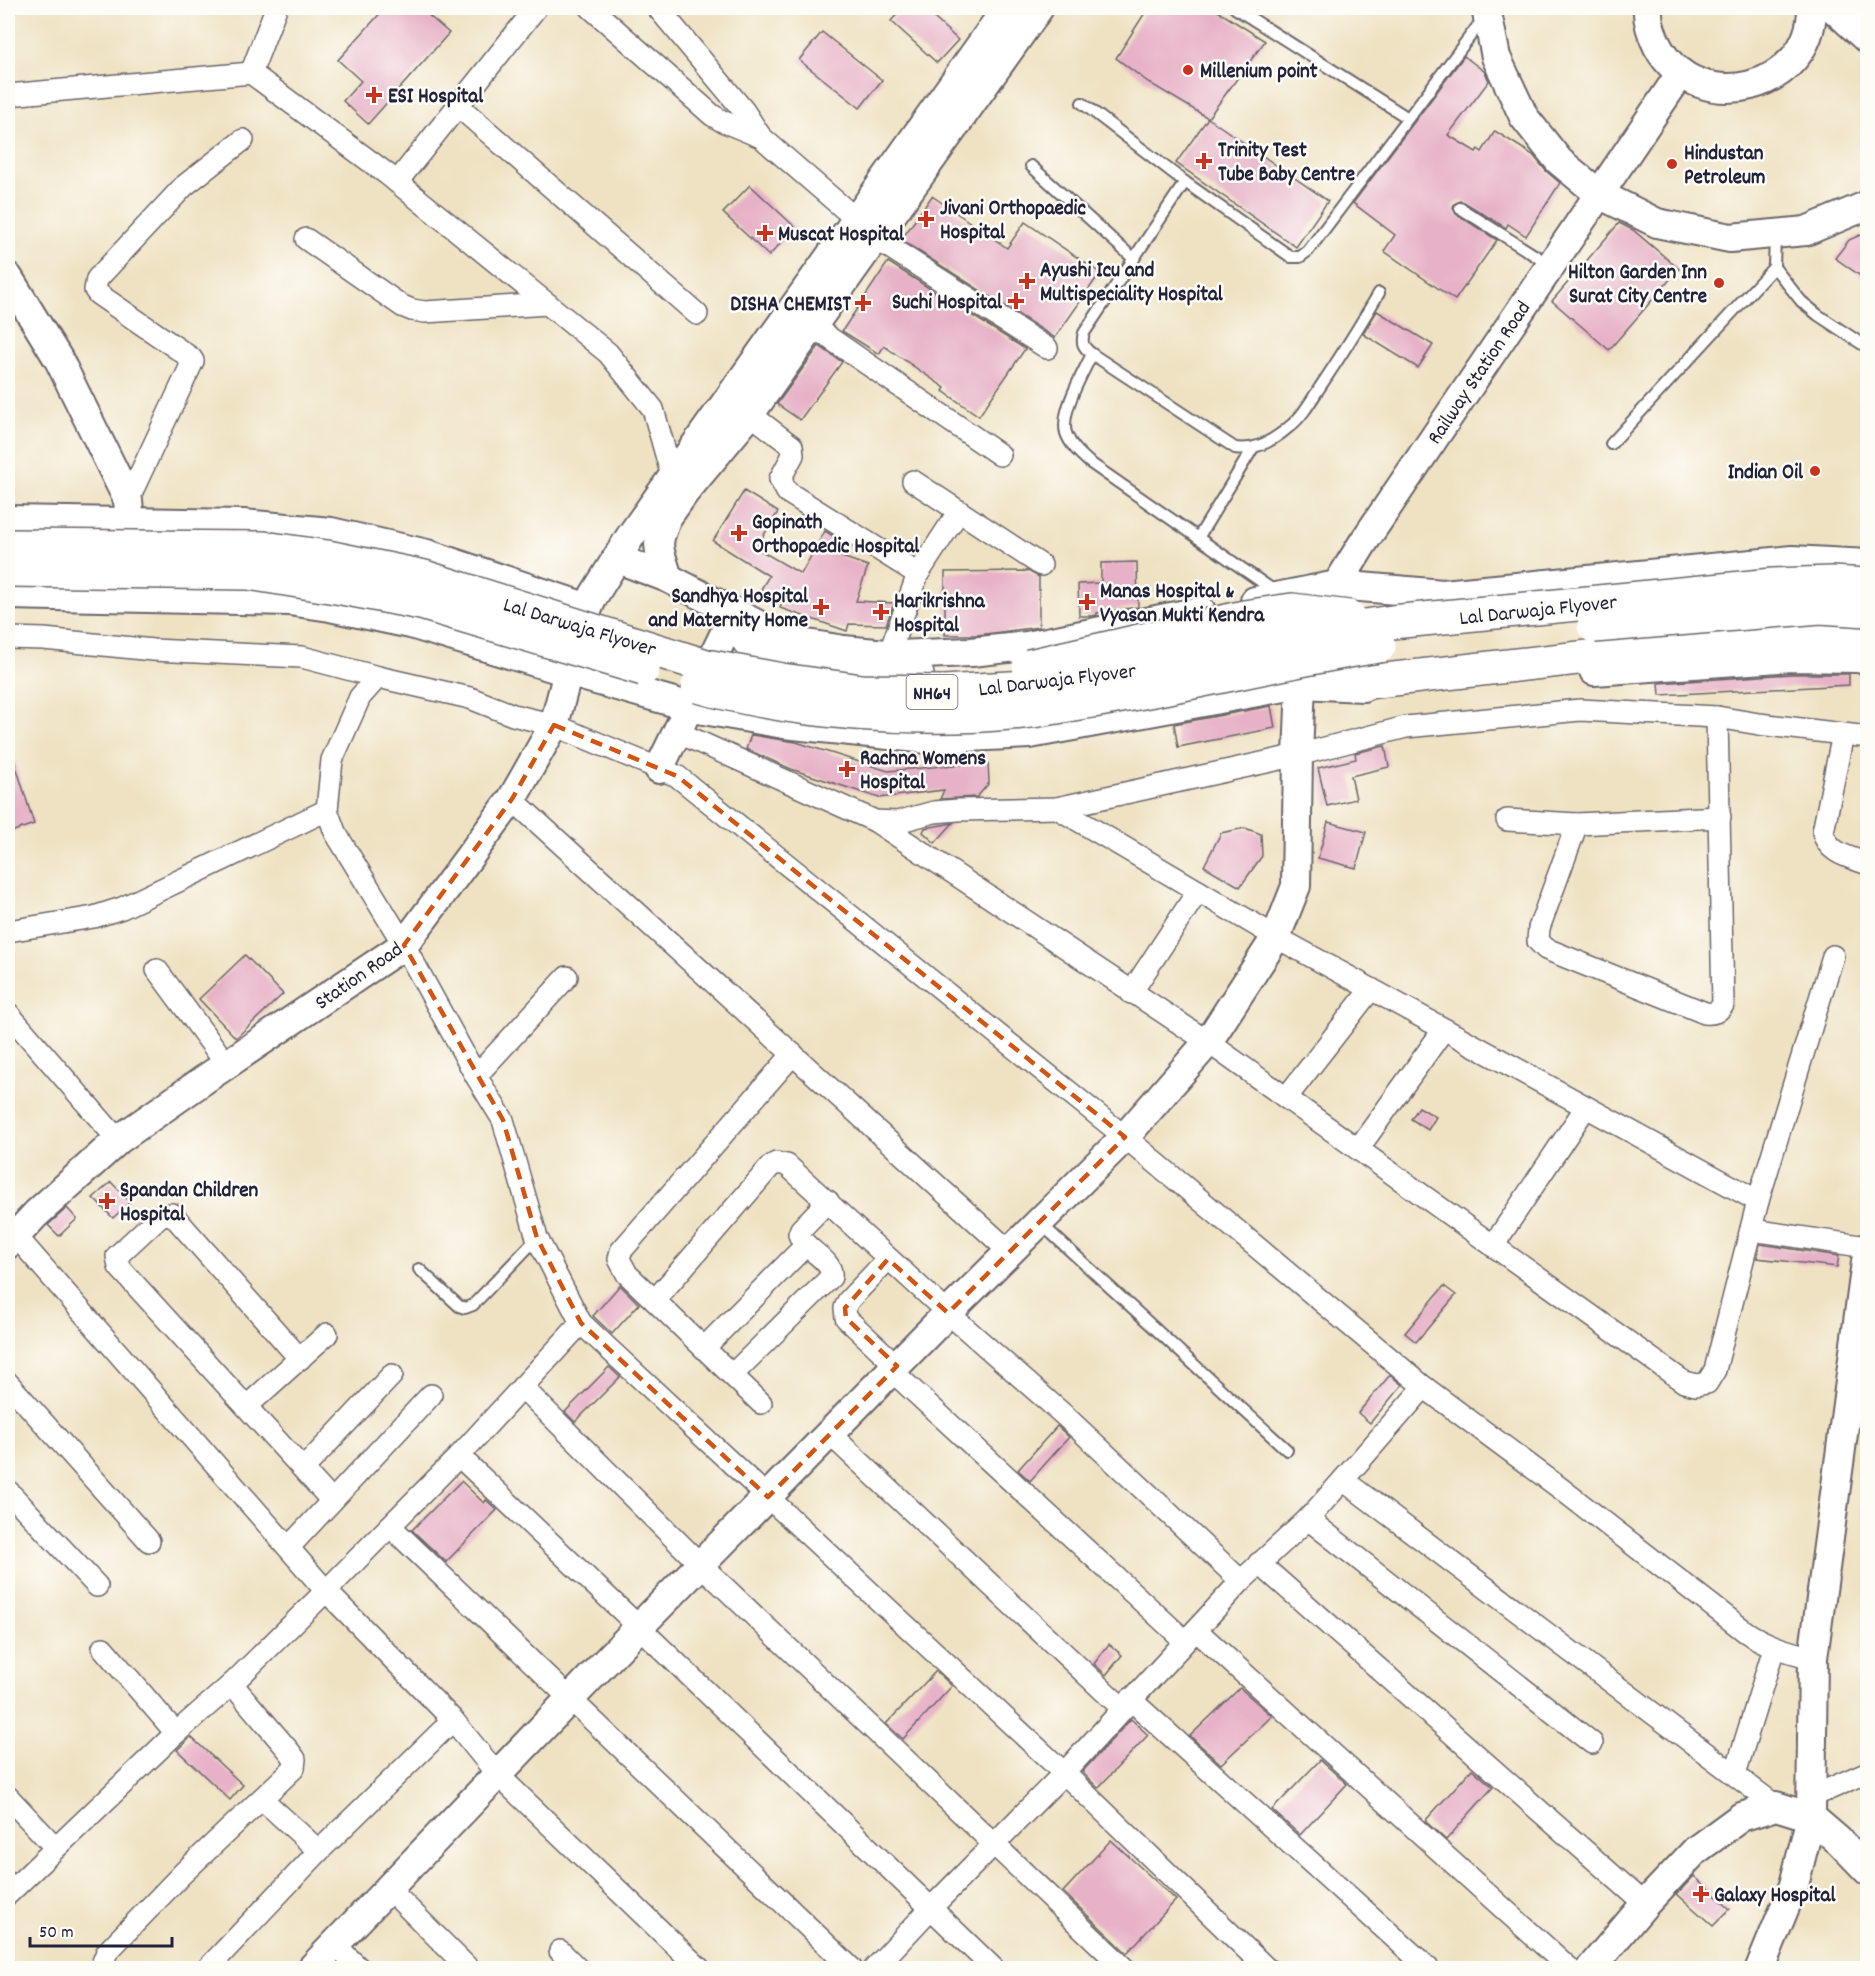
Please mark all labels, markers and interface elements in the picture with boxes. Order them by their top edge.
place label: Millenium point [1200,58,1318,88]
marker: Millenium point [1181,63,1195,77]
place label: ESI Hospital [388,83,484,113]
marker: ESI Hospital [365,86,383,104]
place label: Trinity Test Tube Baby Centre [1218,137,1355,191]
place label: Hindustan Petroleum [1684,140,1765,194]
marker: Trinity Test Tube Baby Centre [1195,152,1213,170]
marker: Hindustan Petroleum [1665,157,1679,171]
place label: Jivani Orthopaedic Hospital [940,195,1086,249]
marker: Jivani Orthopaedic Hospital [917,210,935,228]
place label: Muscat Hospital [778,221,905,251]
marker: Muscat Hospital [756,224,774,242]
place label: Ayushi Icu and Multispeciality Hospital [1040,257,1224,311]
place label: Hilton Garden Inn Surat City Centre [1568,259,1707,313]
marker: Ayushi Icu and Multispeciality Hospital [1018,272,1036,290]
marker: Hilton Garden Inn Surat City Centre [1712,276,1726,290]
place label: Suchi Hospital [892,289,1003,319]
place label: DISHA CHEMIST [730,291,852,321]
marker: Suchi Hospital [1007,292,1025,310]
marker: DISHA CHEMIST [856,296,870,310]
street label: Railway Station Road [1421,296,1540,451]
place label: Indian Oil [1728,459,1804,489]
marker: Indian Oil [1808,464,1822,478]
place label: Gopinath Orthopaedic Hospital [752,509,920,563]
marker: Gopinath Orthopaedic Hospital [730,524,748,542]
place label: Manas Hospital & Vyasan Mukti Kendra [1100,578,1265,632]
place label: Sandhya Hospital and Maternity Home [648,583,809,637]
place label: Harikrishna Hospital [894,588,986,642]
street label: Lal Darwaja Flyover [1458,589,1619,635]
street label: Lal Darwaja Flyover [499,591,659,666]
marker: Manas Hospital & Vyasan Mukti Kendra [1078,593,1096,611]
marker: Sandhya Hospital and Maternity Home [812,598,830,616]
marker: Harikrishna Hospital [872,603,890,621]
street label: Lal Darwaja Flyover [977,657,1138,707]
road number: NH64 [906,675,958,709]
place label: Rachna Womens Hospital [860,745,986,799]
marker: Rachna Womens Hospital [838,760,856,778]
street label: Station Road [310,936,410,1019]
place label: Spandan Children Hospital [120,1177,258,1231]
marker: Spandan Children Hospital [98,1192,116,1210]
place label: Galaxy Hospital [1714,1882,1836,1912]
marker: Galaxy Hospital [1692,1885,1710,1903]
scale bar [30,1910,172,1948]
text: 50 m [39,1921,74,1946]

